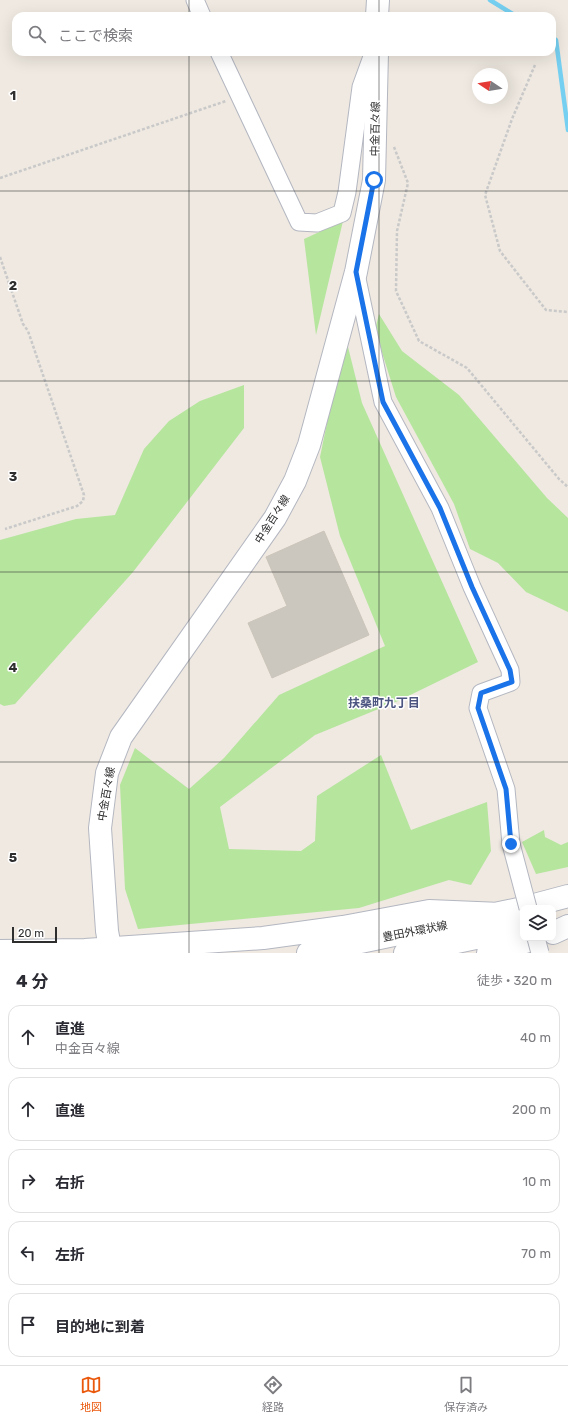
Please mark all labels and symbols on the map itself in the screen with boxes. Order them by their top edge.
north arrow [472,68,508,104]
text: 1 [10,88,16,103]
street label: 中金百々線 [369,101,382,157]
route start [365,171,383,189]
text: 2 [9,278,17,293]
text: 3 [9,469,18,484]
street label: 中金百々線 [252,492,293,546]
text: 4 [9,660,18,675]
district label: 扶桑町九丁目 [348,696,420,710]
street label: 中金百々線 [95,766,118,822]
route end [502,835,520,853]
text: 5 [9,850,17,865]
street label: 豊田外環状線 [381,919,449,944]
scale bar [12,925,57,944]

